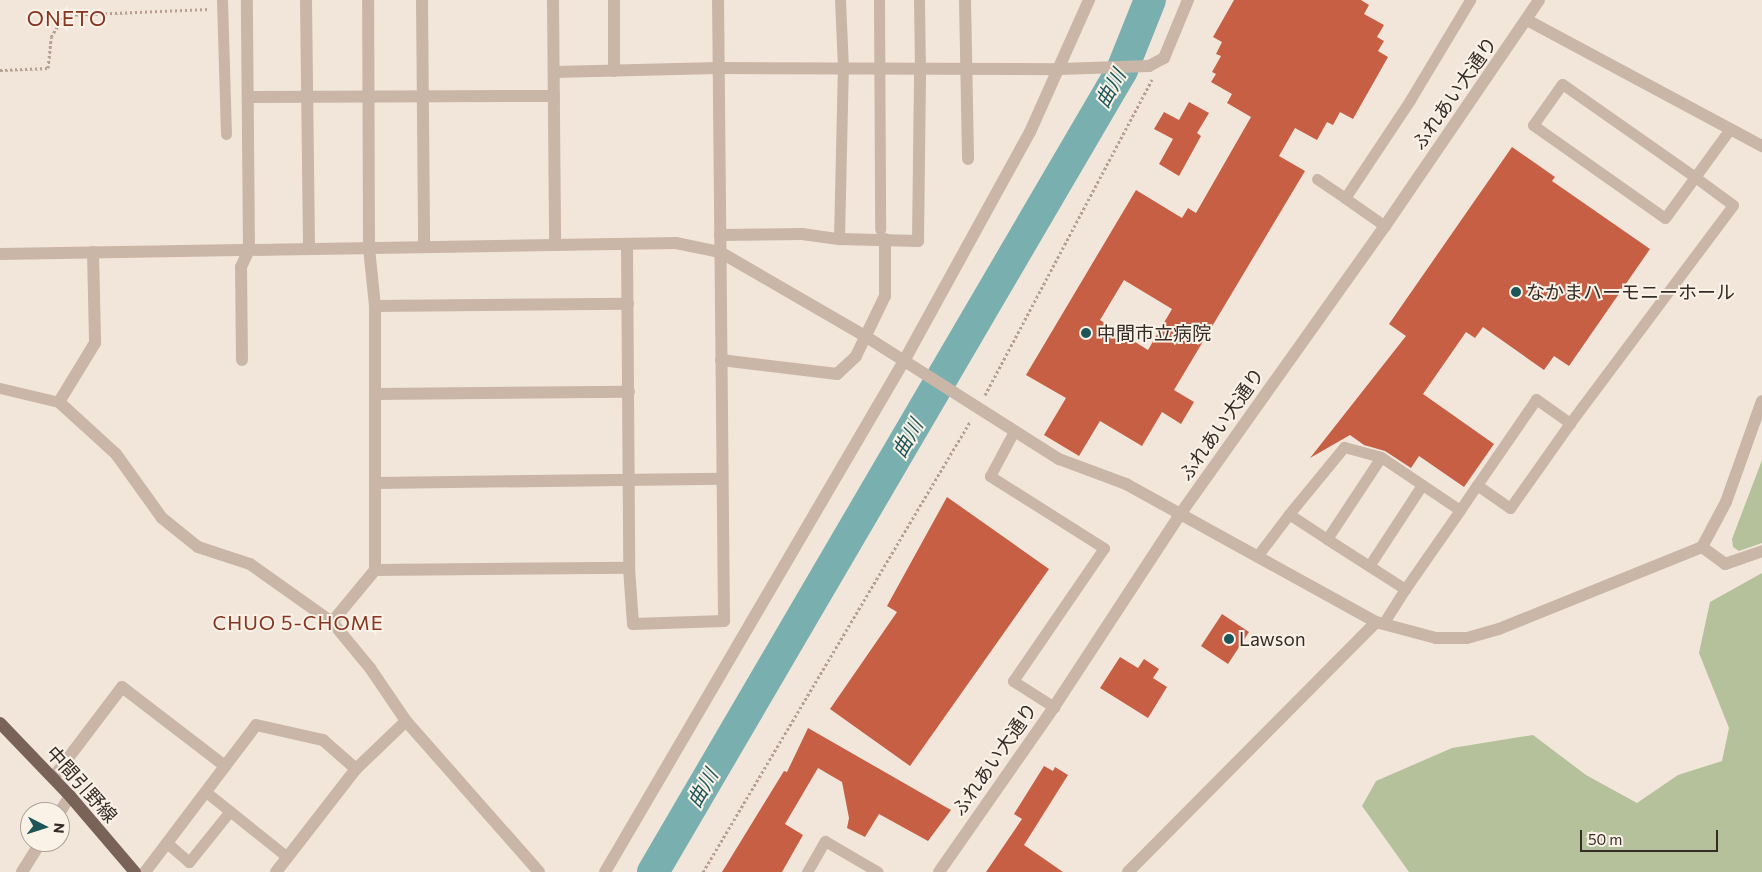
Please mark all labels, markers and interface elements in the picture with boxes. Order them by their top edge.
district label: ONETO [26,5,108,31]
street label: ふれあい大通り [1407,32,1501,154]
water label: 曲川 [1090,65,1130,111]
place label: なかまハーモニーホール [1526,281,1735,303]
marker: なかまハーモニーホール [1510,286,1522,298]
place label: 中間市立病院 [1097,322,1211,344]
marker: 中間市立病院 [1079,326,1093,340]
street label: ふれあい大通り [1174,363,1268,485]
water label: 曲川 [887,415,927,461]
district label: CHUO 5-CHOME [211,610,385,634]
place label: Lawson [1239,628,1306,650]
marker: Lawson [1223,633,1235,645]
street label: ふれあい大通り [947,698,1041,820]
street label: 中間引野線 [42,741,122,827]
water label: 曲川 [682,765,722,811]
north arrow [20,802,70,852]
scale bar [1582,820,1720,852]
text: N [51,822,68,834]
text: 50 m [1588,830,1622,848]

